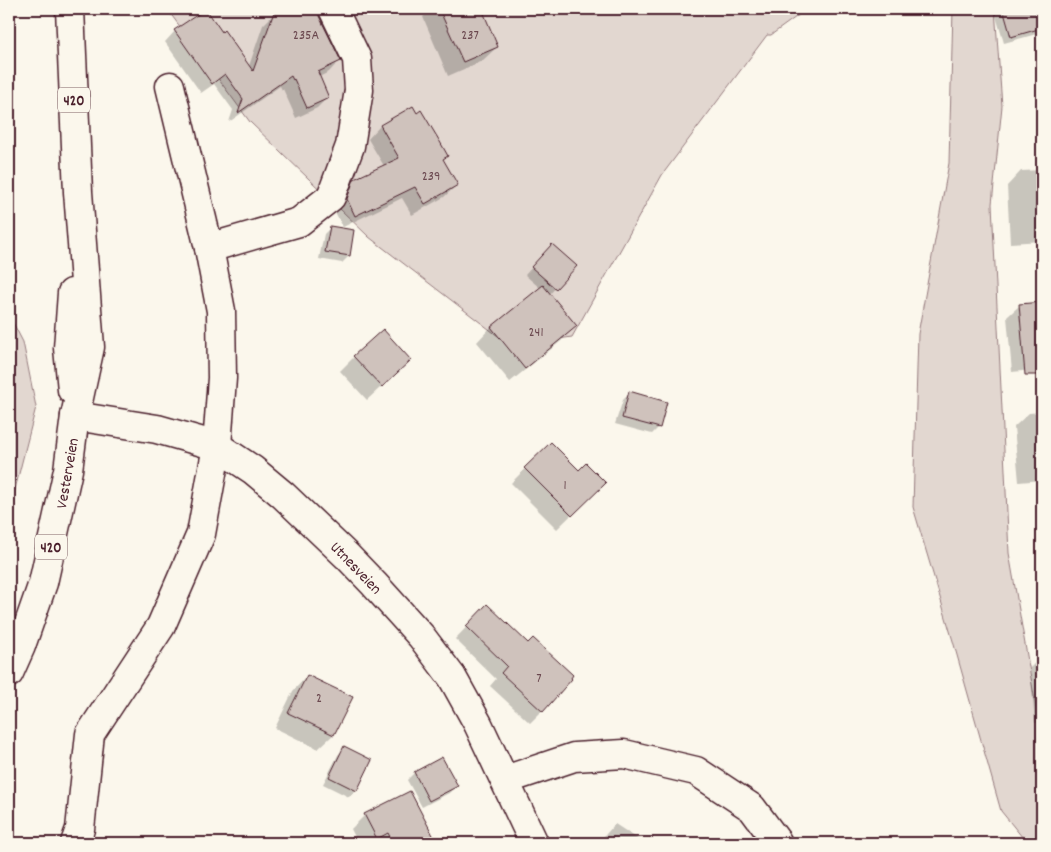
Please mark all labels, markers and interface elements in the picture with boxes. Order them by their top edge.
house number: 235A [293,26,320,46]
house number: 237 [461,26,479,46]
road number: 420 [58,88,90,112]
house number: 239 [422,167,440,187]
house number: 241 [529,323,544,343]
street label: Vesterveien [51,436,86,511]
house number: 1 [563,476,567,496]
road number: 420 [35,534,67,560]
street label: Utnesveien [324,537,386,600]
house number: 7 [536,669,542,689]
house number: 2 [316,689,322,709]

